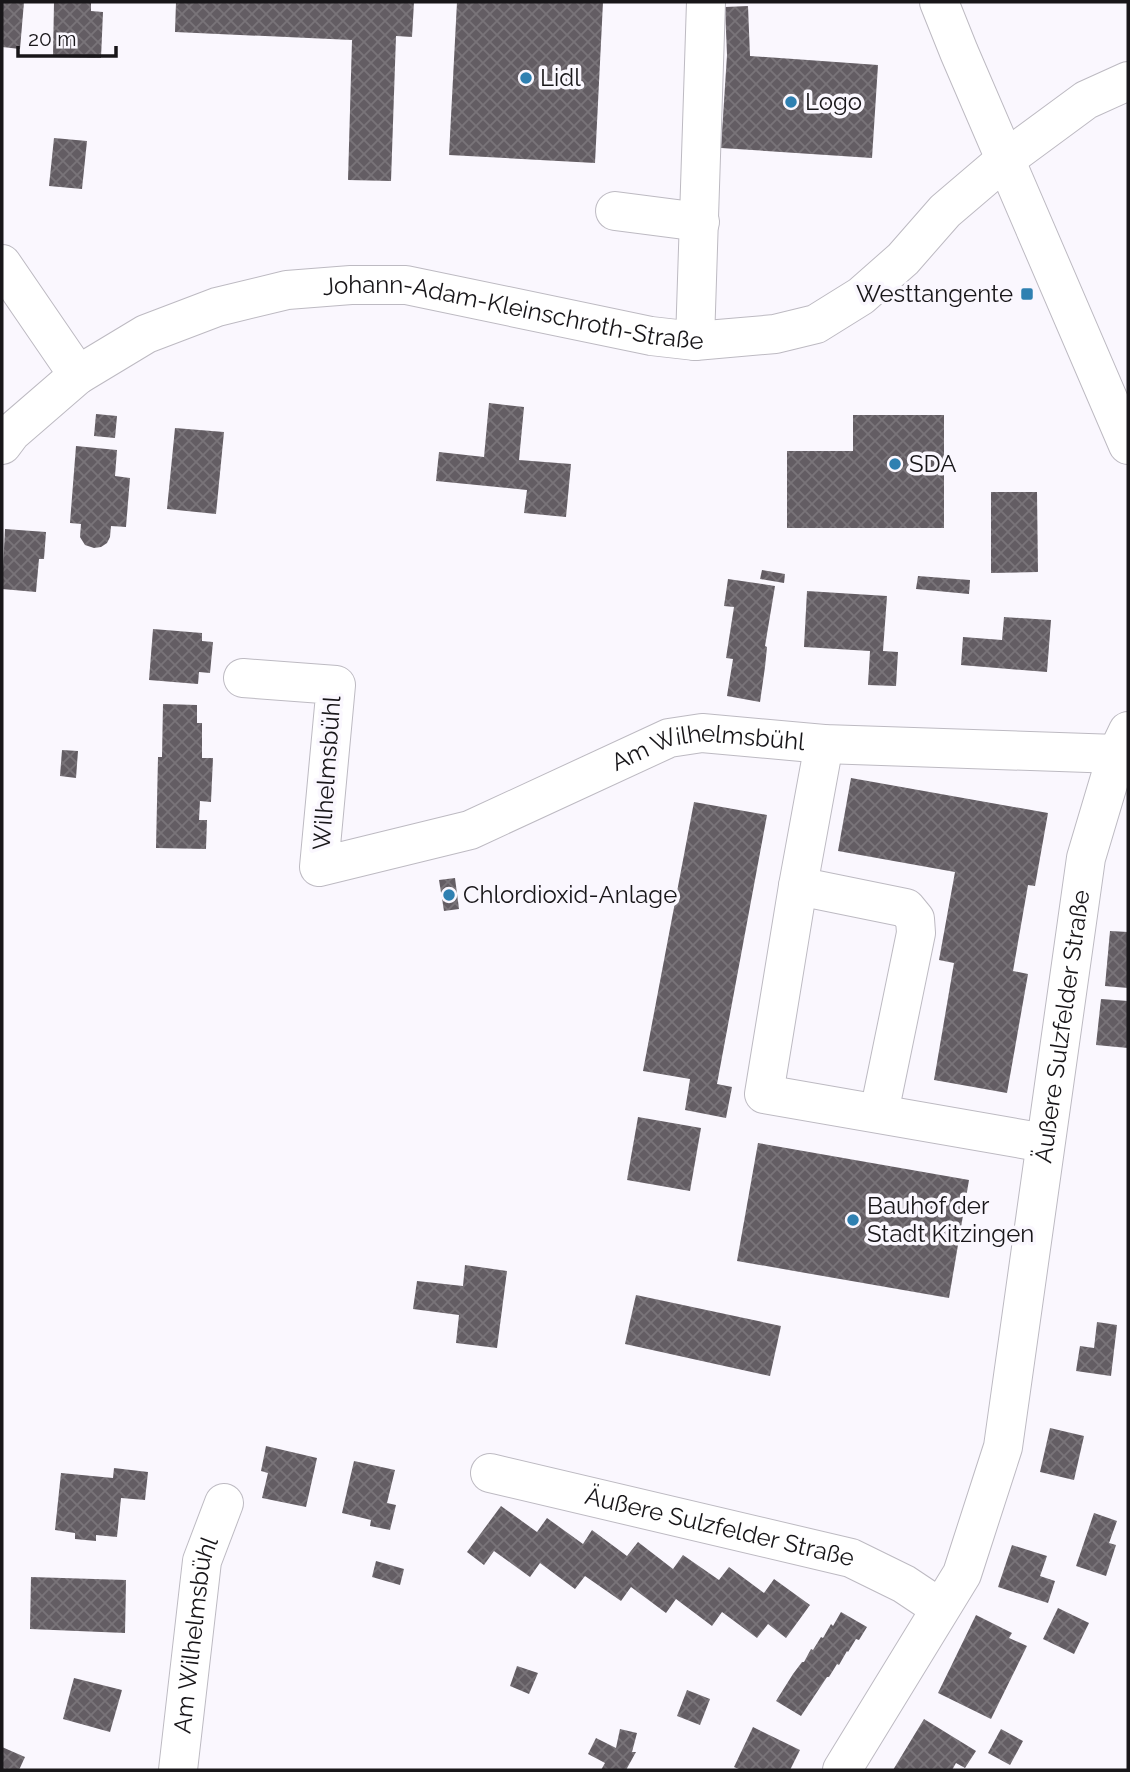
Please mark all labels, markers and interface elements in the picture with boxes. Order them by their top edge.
scale bar [18,14,116,58]
text: 20 m [28,26,76,51]
place label: Lidl [540,63,581,92]
marker: Lidl [518,70,534,86]
place label: Logo [805,87,862,116]
marker: Logo [783,94,799,110]
street label: Johann-Adam-Kleinschroth-Straße [321,270,705,355]
place label: Westtangente [856,279,1013,308]
marker: Westtangente [1019,286,1035,302]
place label: SDA [909,449,956,478]
marker: SDA [887,456,903,472]
street label: Wilhelmsbühl [307,694,346,851]
street label: Am Wilhelmsbühl [606,718,806,777]
place label: Chlordioxid-Anlage [463,880,677,909]
marker: Chlordioxid-Anlage [441,887,457,903]
street label: Äußere Sulzfelder Straße [1028,888,1095,1165]
place label: Bauhof der Stadt Kitzingen [867,1191,1034,1248]
marker: Bauhof der Stadt Kitzingen [845,1212,861,1228]
street label: Äußere Sulzfelder Straße [582,1481,857,1572]
street label: Am Wilhelmsbühl [167,1532,224,1735]

